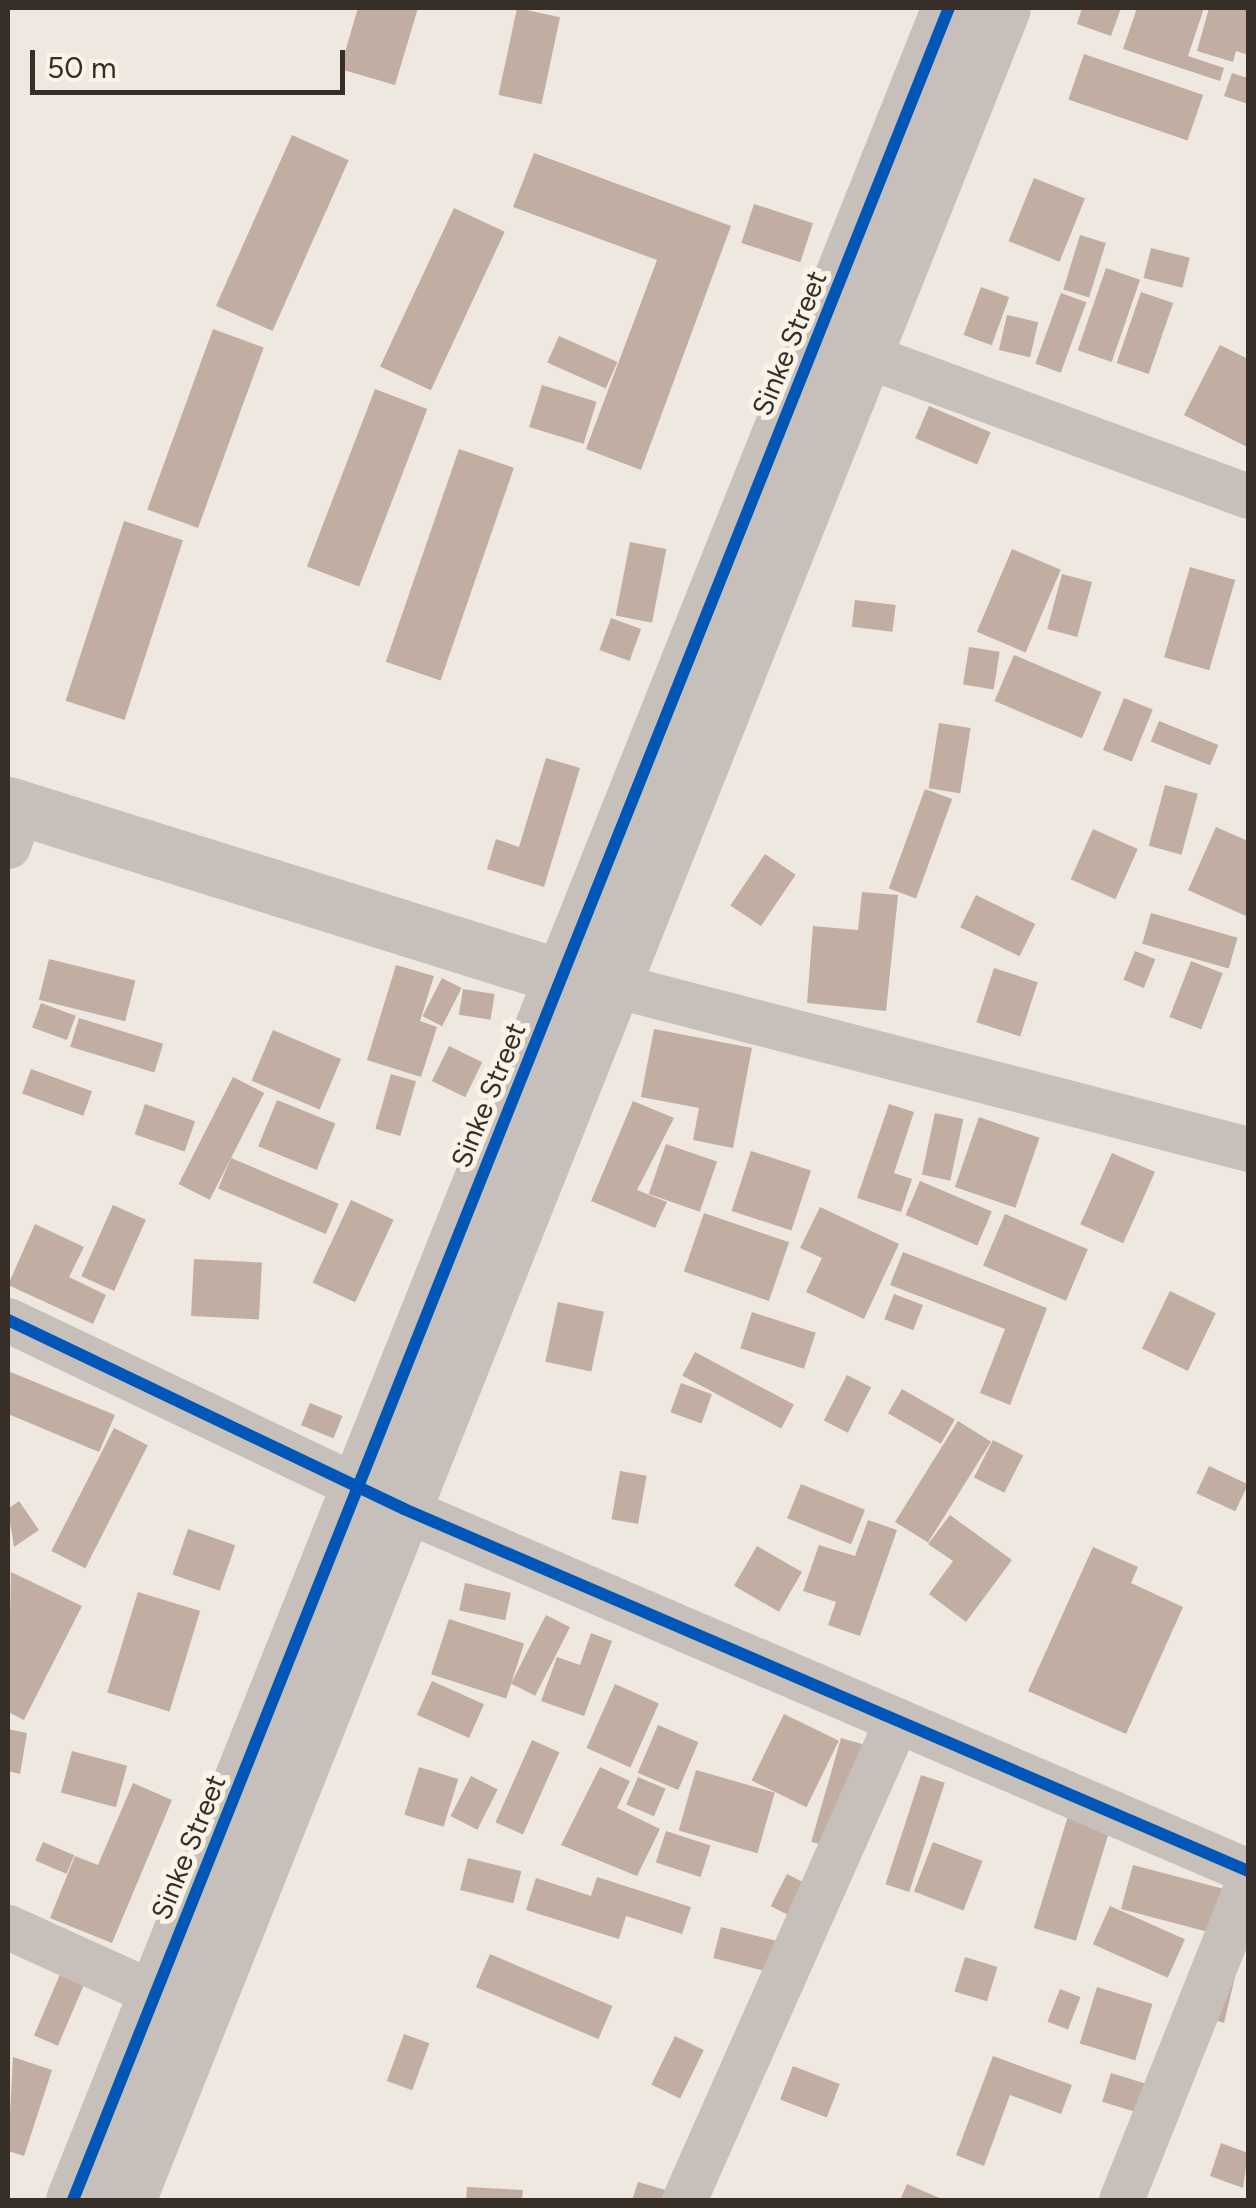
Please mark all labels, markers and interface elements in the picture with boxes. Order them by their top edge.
scale bar [35,30,350,92]
text: 50 m [47,49,116,86]
street label: Sinke Street [745,266,833,420]
street label: Sinke Street [444,1018,532,1172]
street label: Sinke Street [144,1770,232,1924]

